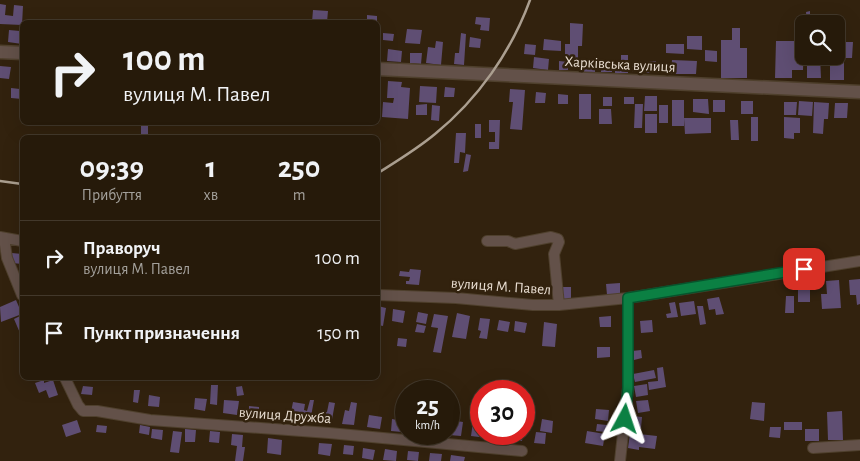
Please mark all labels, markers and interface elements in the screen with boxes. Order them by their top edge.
map controls [795,15,845,65]
button: search [795,15,845,65]
icon: right [40,40,105,105]
text: 100 m [123,42,206,77]
street label: Харківська вулиця [564,54,676,75]
text: вулиця М. Павел [123,83,270,105]
text: 09:39 [80,153,144,183]
text: 1 [205,153,216,183]
text: 250 [278,153,320,183]
text: Прибуття [81,187,142,203]
text: хв [204,187,218,203]
text: m [293,187,305,203]
text: Праворуч [83,239,161,258]
icon: right [40,244,68,272]
pin [783,248,825,290]
text: 100 m [315,249,360,268]
icon: arrive [790,255,818,283]
text: вулиця М. Павел [83,261,190,277]
street label: вулиця М. Павел [450,276,552,297]
icon: arrive [40,319,68,347]
text: Пункт призначення [83,324,240,343]
text: 150 m [317,324,360,343]
speed limit sign: 30 [470,380,535,445]
position arrow [598,392,650,444]
text: 25 [416,394,439,419]
street label: вулиця Дружба [238,405,332,426]
text: km/h [415,419,440,431]

